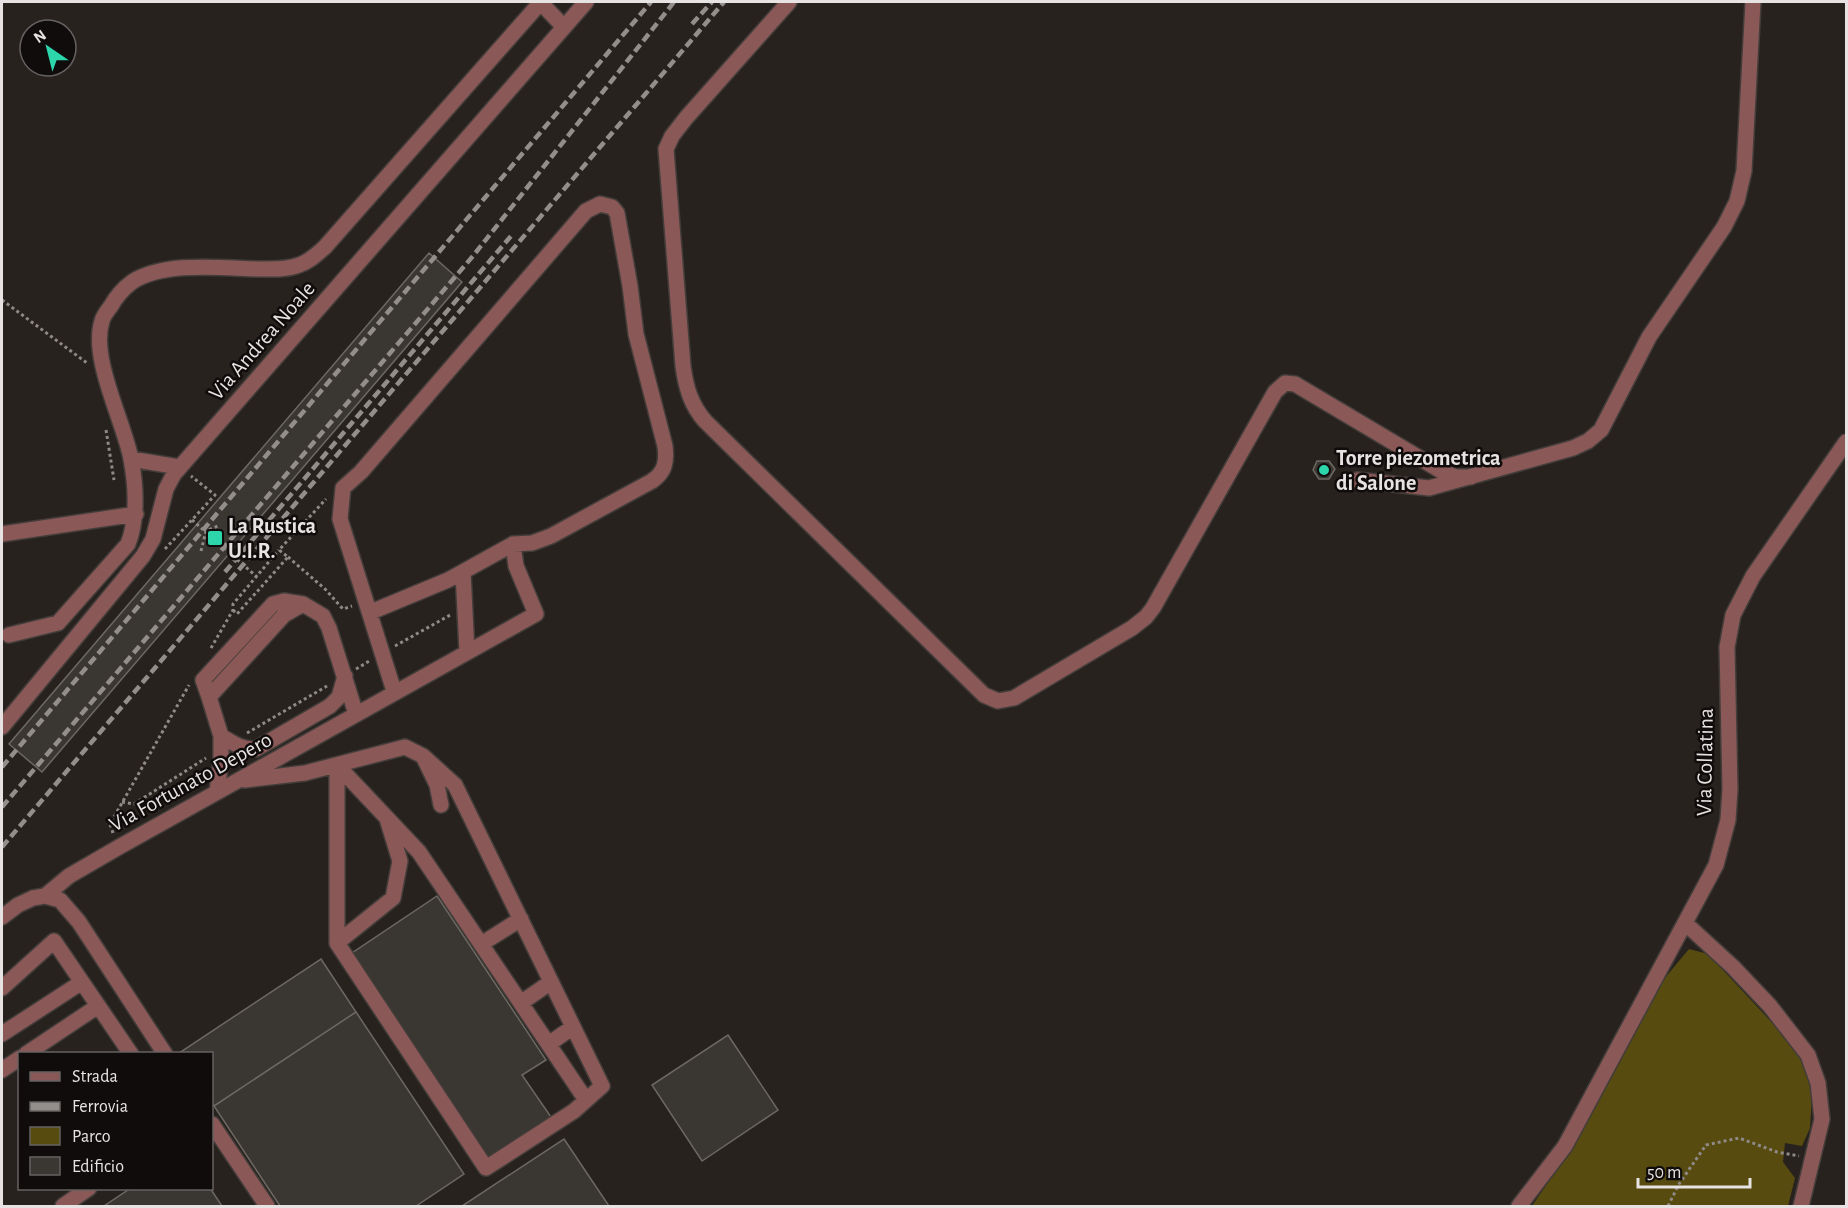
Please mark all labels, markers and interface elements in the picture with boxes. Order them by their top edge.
north arrow [18,18,78,78]
text: N [31,27,49,46]
street label: Via Andrea Noale [205,277,319,404]
place label: Torre piezometrica di Salone [1336,447,1501,494]
marker: Torre piezometrica di Salone [1317,463,1331,477]
place label: La Rustica U.I.R. [228,515,316,562]
marker: La Rustica U.I.R. [206,529,224,547]
street label: Via Collatina [1693,708,1717,816]
street label: Via Fortunato Depero [105,728,276,836]
legend [18,1052,213,1190]
text: Strada [72,1068,118,1086]
text: Ferrovia [72,1098,128,1116]
text: Parco [72,1128,111,1146]
scale bar [1638,1151,1750,1189]
text: Edificio [72,1158,124,1176]
text: 50 m [1647,1164,1681,1182]

